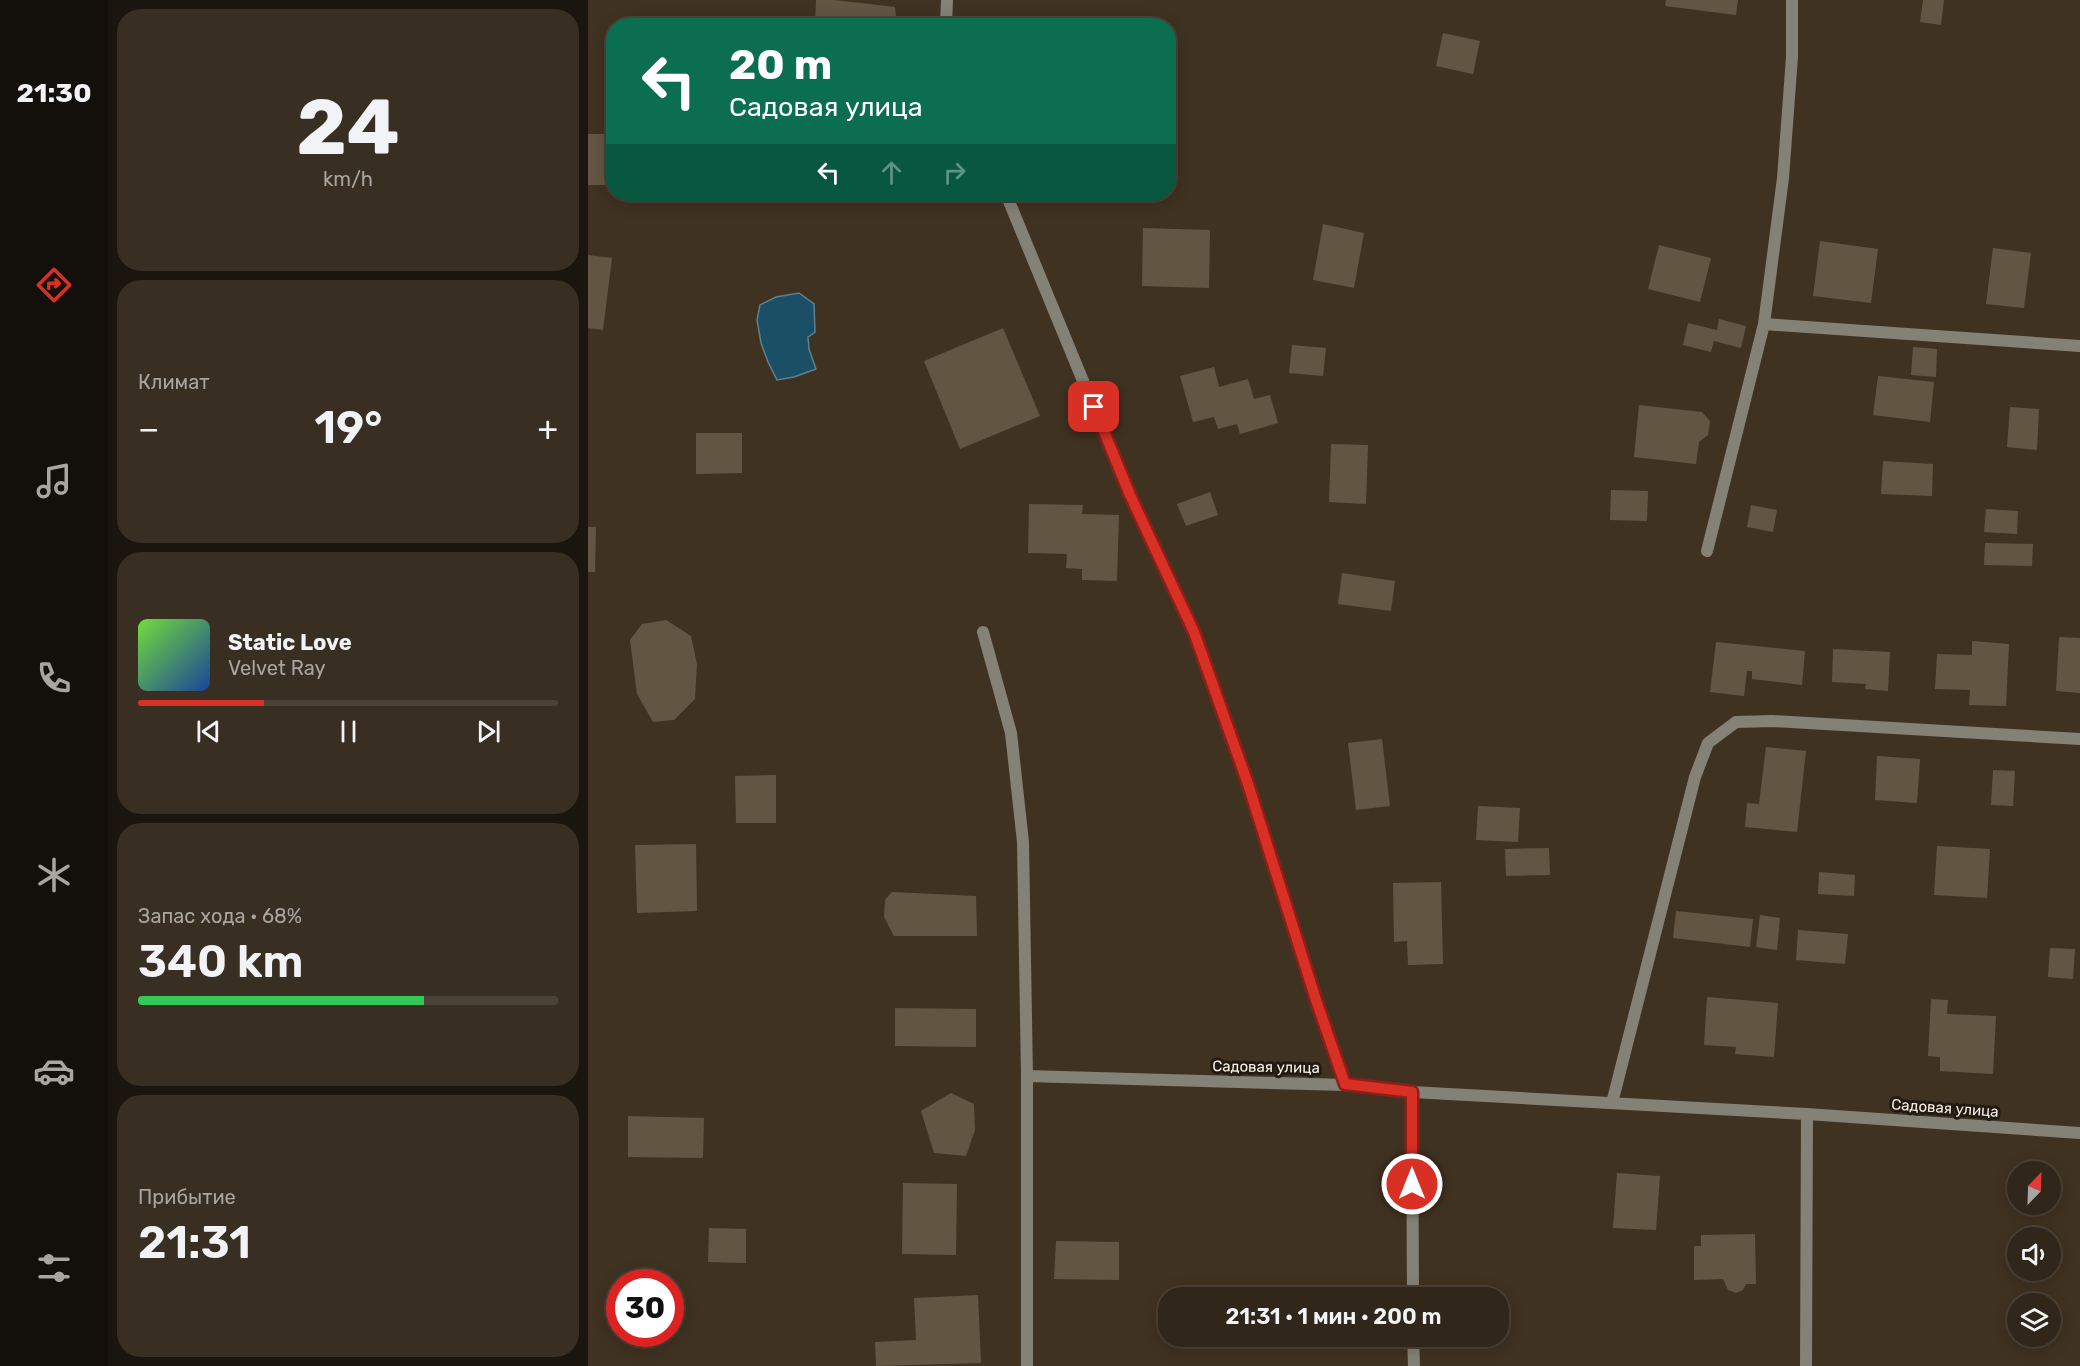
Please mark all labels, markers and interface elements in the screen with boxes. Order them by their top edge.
text: 20 m [729,40,832,90]
icon: left [630,42,708,120]
text: 21:30 [16,77,92,109]
text: 24 [296,81,400,174]
text: Садовая улица [729,91,923,123]
icon: left [812,156,845,189]
icon: ahead [875,156,908,189]
icon: right [938,156,971,189]
text: km/h [323,167,373,191]
icon: directions [33,264,75,306]
text: Климат [138,370,210,394]
pin [1068,381,1119,432]
icon: arrive [1077,390,1110,423]
text: 19° [314,401,382,454]
text: − [138,409,159,448]
text: + [537,409,558,448]
icon: music [33,460,75,502]
text: Static Love [228,629,352,656]
text: Velvet Ray [228,656,326,680]
icon: phone [33,657,75,699]
icon: previous [192,715,225,748]
icon: pause [332,715,365,748]
icon: next [472,715,505,748]
icon: climate [33,854,75,896]
text: Запас хода · 68% [138,904,302,928]
text: 340 km [138,935,303,988]
icon: car [33,1050,75,1092]
street label: Садовая улица [1212,1057,1320,1077]
street label: Садовая улица [1891,1095,1999,1121]
position arrow [1380,1152,1444,1216]
north arrow [2007,1161,2061,1215]
map controls [2007,1161,2061,1347]
text: Прибытие [138,1185,236,1209]
text: 21:31 [138,1216,251,1269]
button: sound [2007,1227,2061,1281]
icon: filters [33,1247,75,1289]
speed limit sign: 30 [606,1269,684,1347]
button: layers [2007,1293,2061,1347]
text: 21:31 · 1 мин · 200 m [1225,1303,1442,1330]

